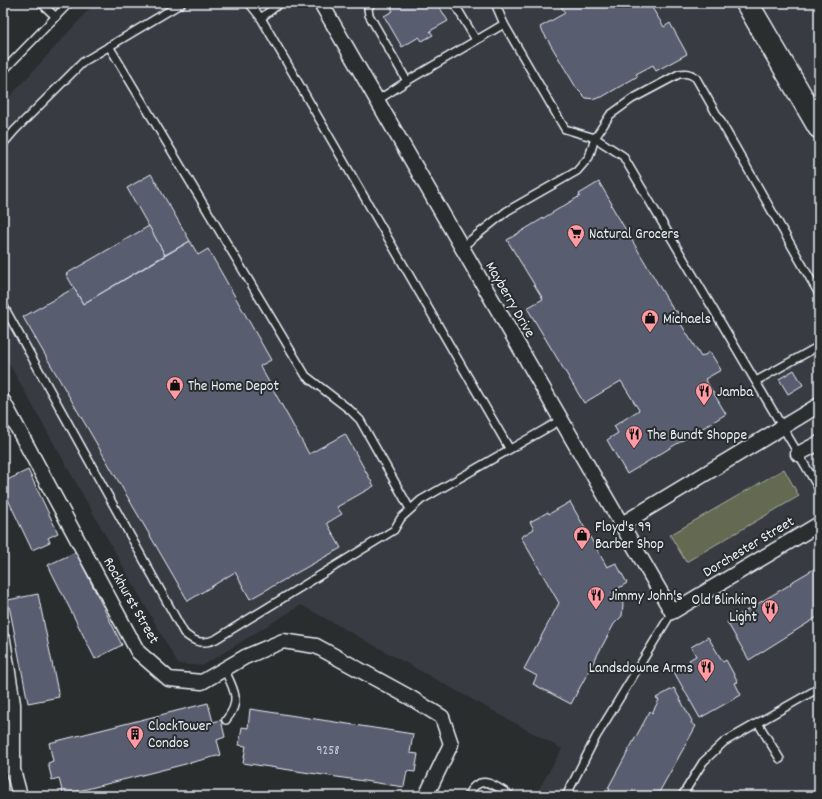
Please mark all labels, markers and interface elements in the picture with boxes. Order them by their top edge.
supermarket icon: Natural Grocers [566,223,586,248]
place label: Natural Grocers [589,224,679,246]
street label: Mayberry Drive [479,258,540,342]
shop icon: Michaels [640,308,660,333]
place label: Michaels [663,309,711,331]
shop icon: The Home Depot [165,375,185,400]
place label: The Home Depot [188,376,280,398]
restaurant icon: Jamba [694,381,714,406]
place label: Jamba [717,382,754,404]
restaurant icon: The Bundt Shoppe [624,424,644,449]
place label: The Bundt Shoppe [647,425,747,447]
street label: Dorchester Street [699,511,799,584]
place label: Floyd's 99 Barber Shop [595,517,664,556]
shop icon: Floyd's 99 Barber Shop [572,525,592,550]
street label: Rockhurst Street [97,554,164,649]
restaurant icon: Jimmy John's [586,585,606,610]
place label: Jimmy John's [609,586,683,608]
place label: Old Blinking Light [692,590,757,629]
restaurant icon: Old Blinking Light [760,598,780,623]
restaurant icon: Landsdowne Arms [696,657,716,682]
place label: Landsdowne Arms [589,658,693,680]
place label: ClockTower Condos [148,716,211,755]
building icon: ClockTower Condos [125,724,145,749]
house number: 9258 [317,742,339,761]

